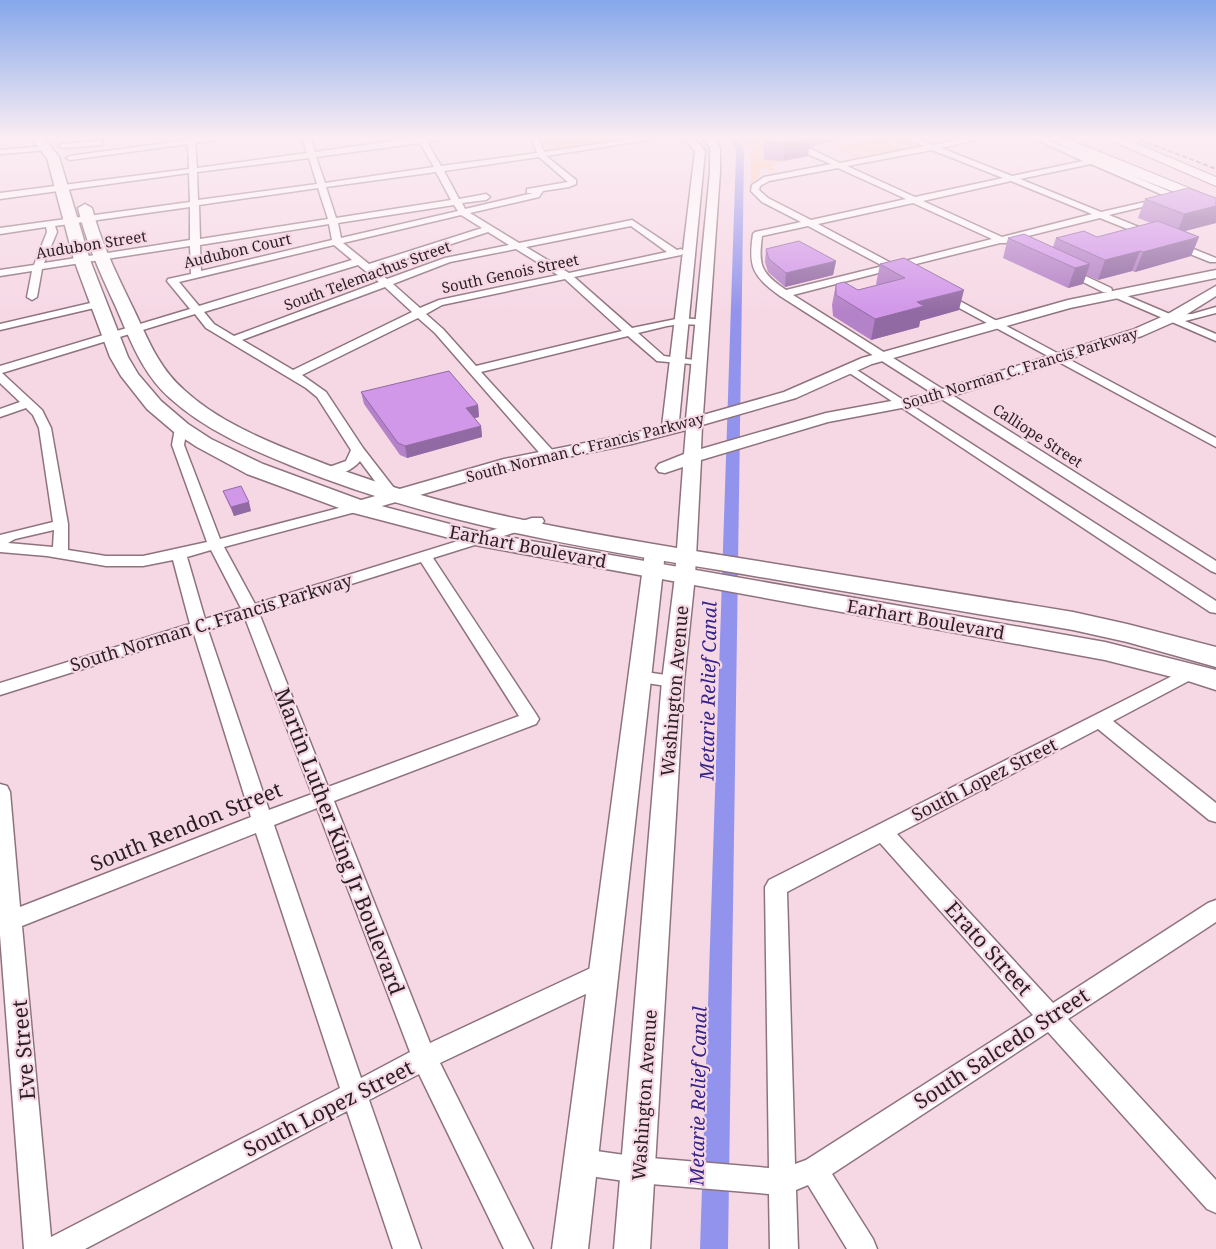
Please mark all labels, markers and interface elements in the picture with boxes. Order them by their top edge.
street label: Audubon Street [34,225,148,263]
street label: Audubon Court [181,228,293,272]
street label: South Telemachus Street [281,236,453,314]
street label: South Genois Street [440,249,580,297]
street label: South Norman C. Francis Parkway [900,323,1140,413]
street label: Calliope Street [989,398,1087,472]
street label: South Norman C. Francis Parkway [464,408,707,486]
street label: Earhart Boulevard [447,519,609,573]
street label: South Norman C. Francis Parkway [67,567,356,676]
street label: Earhart Boulevard [845,593,1007,645]
water label: Metarie Relief Canal [693,601,723,782]
street label: Washington Avenue [655,604,693,778]
street label: Martin Luther King Jr Boulevard [268,684,412,999]
street label: South Lopez Street [907,732,1061,826]
street label: South Rendon Street [86,775,286,877]
street label: Erato Street [939,895,1039,1001]
street label: South Salcedo Street [908,981,1094,1115]
street label: Eve Street [5,999,41,1101]
water label: Metarie Relief Canal [683,1006,713,1187]
street label: Washington Avenue [626,1009,662,1181]
street label: South Lopez Street [238,1053,418,1163]

